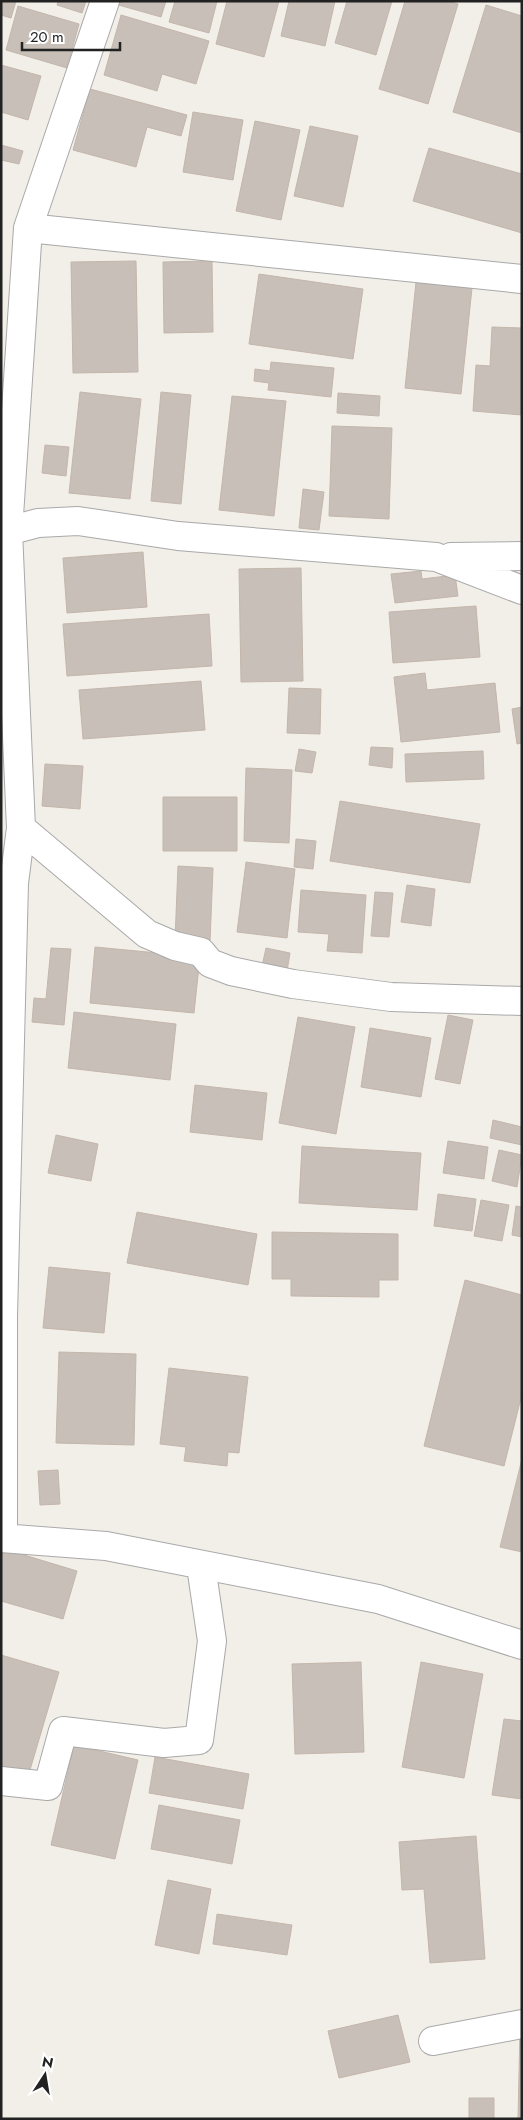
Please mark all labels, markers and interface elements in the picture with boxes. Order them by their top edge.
scale bar [22,20,120,52]
text: 20 m [30,26,64,48]
north arrow [20,2050,70,2100]
text: N [40,2051,55,2073]

